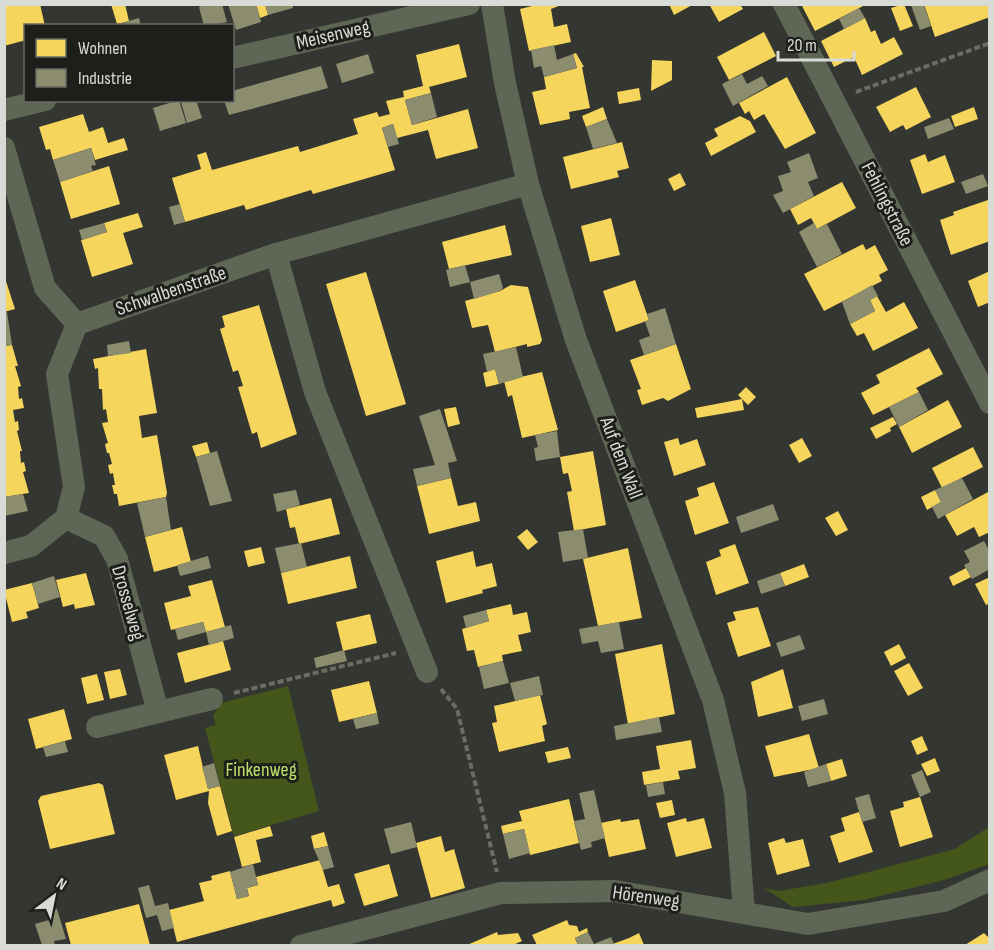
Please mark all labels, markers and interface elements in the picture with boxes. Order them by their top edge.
street label: Meisenweg [294,15,372,55]
legend [24,24,234,102]
scale bar [778,24,854,62]
text: 20 m [787,35,817,56]
text: Wohnen [78,38,127,59]
text: Industrie [78,68,132,89]
street label: Fehlingstraße [856,158,918,250]
street label: Schwalbenstraße [113,261,229,321]
street label: Auf dem Wall [594,413,648,502]
street label: Drosselweg [106,563,150,643]
park label: Finkenweg [225,758,297,782]
north arrow [24,866,84,926]
text: N [52,874,70,895]
street label: Hörenweg [611,880,681,914]

